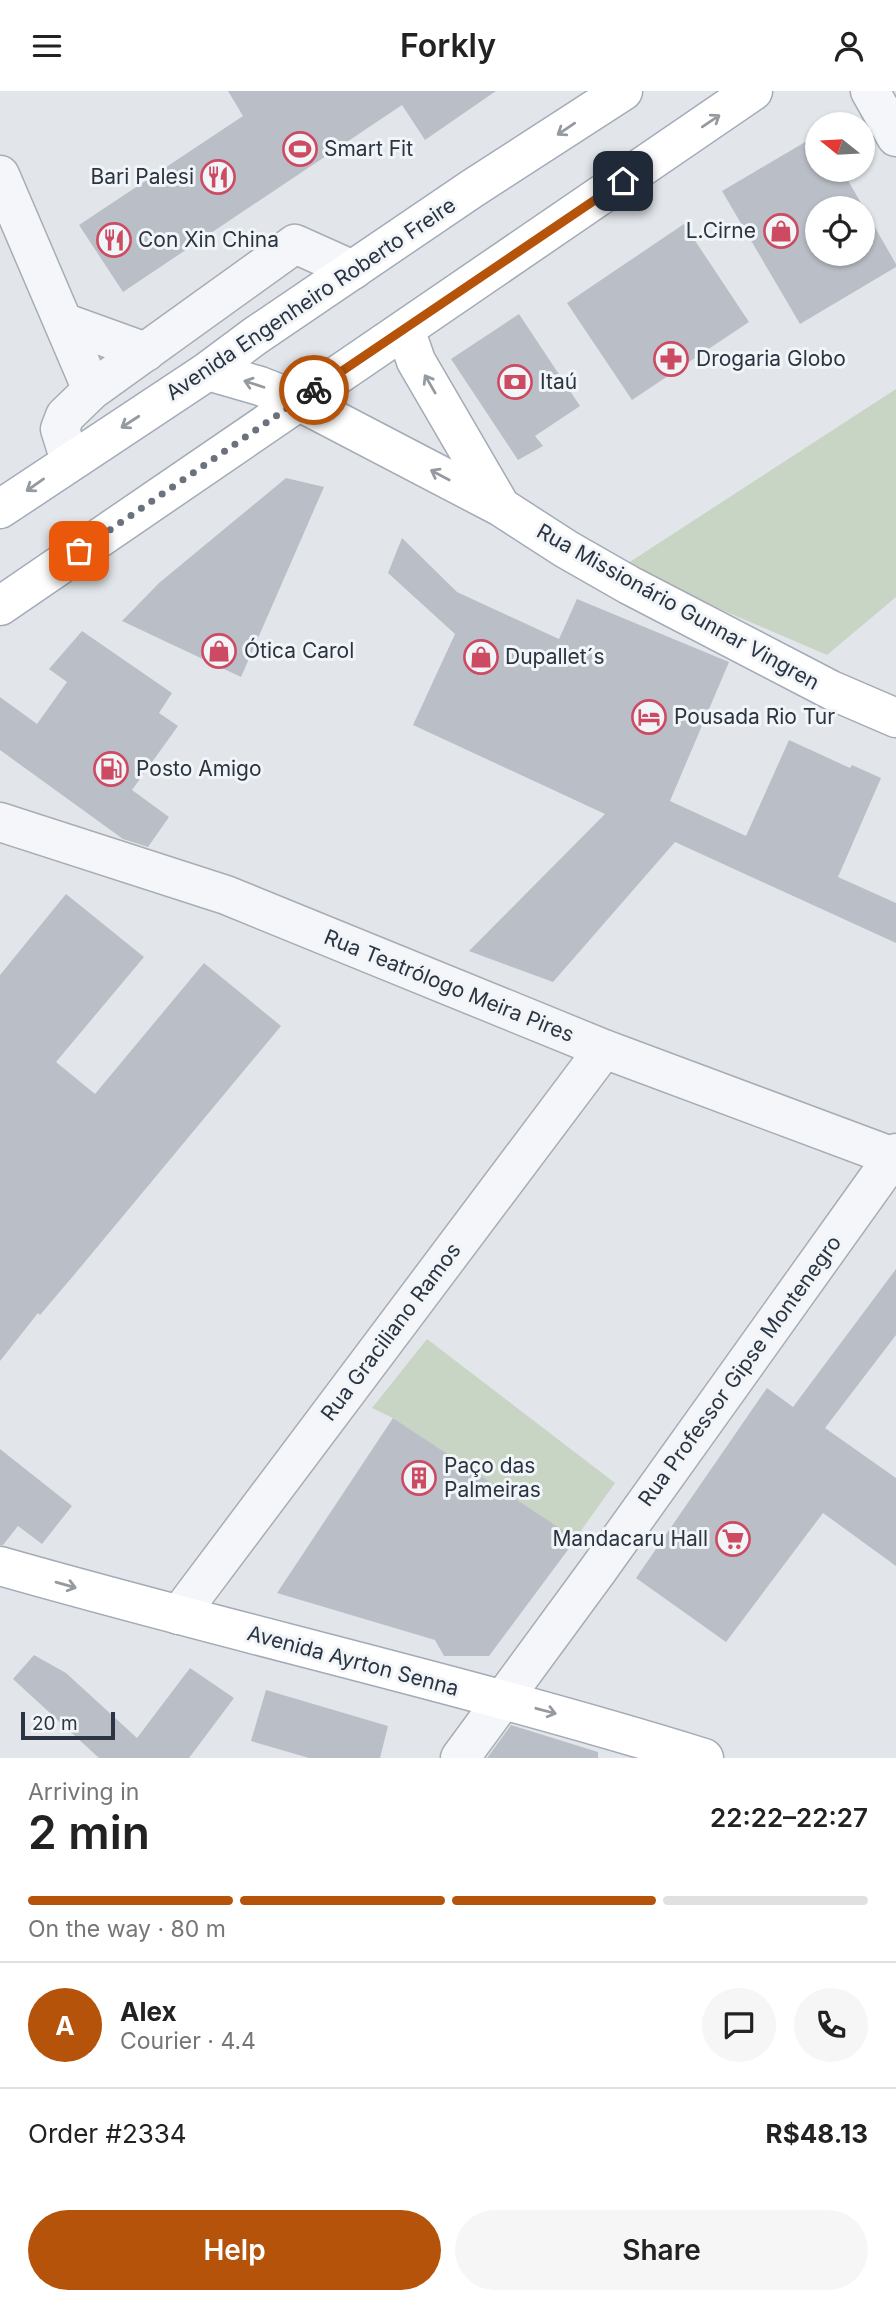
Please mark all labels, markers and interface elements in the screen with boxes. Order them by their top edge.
text: Forkly [400,26,496,65]
icon: menu [28,27,66,65]
icon: person [830,27,868,65]
north arrow [805,112,875,182]
map controls [805,112,875,266]
one-way arrow [701,114,720,128]
one-way arrow [557,121,576,136]
sports icon: Smart Fit [281,130,319,168]
place label: Smart Fit [324,136,413,161]
pin [593,151,653,211]
restaurant icon: Bari Palesi [199,158,237,196]
icon: home [604,162,642,200]
place label: Bari Palesi [91,164,194,189]
street label: Avenida Engenheiro Roberto Freire [161,192,460,405]
button: locate [805,196,875,266]
shop icon: L.Cirne [762,212,800,250]
place label: L.Cirne [686,218,756,243]
restaurant icon: Con Xin China [95,221,133,259]
place label: Con Xin China [138,227,279,252]
pharmacy icon: Drogaria Globo [652,340,690,378]
place label: Drogaria Globo [696,346,846,371]
courier [279,355,349,425]
bank icon: Itaú [496,363,534,401]
place label: Itaú [540,369,577,394]
icon: bike [295,371,333,409]
one-way arrow [422,375,436,395]
one-way arrow [243,377,265,390]
one-way arrow [121,415,141,429]
one-way arrow [431,468,451,482]
one-way arrow [26,478,45,492]
street label: Rua Missionário Gunnar Vingren [533,518,824,695]
pin [49,521,109,581]
icon: bag [60,532,98,570]
shop icon: Ótica Carol [200,632,238,670]
place label: Ótica Carol [244,637,354,663]
shop icon: Dupallet´s [462,638,500,676]
place label: Dupallet´s [505,644,605,669]
hotel icon: Pousada Rio Tur [630,698,668,736]
place label: Pousada Rio Tur [674,704,835,729]
fuel station icon: Posto Amigo [92,750,130,788]
place label: Posto Amigo [136,756,262,781]
street label: Rua Teatrólogo Meira Pires [321,924,578,1047]
street label: Rua Professor Gipse Montenegro [633,1230,846,1511]
street label: Rua Graciliano Ramos [316,1238,466,1426]
place label: Paço das Palmeiras [444,1453,541,1502]
building icon: Paço das Palmeiras [400,1459,438,1497]
supermarket icon: Mandacaru Hall [714,1520,752,1558]
place label: Mandacaru Hall [552,1526,708,1551]
one-way arrow [54,1579,76,1592]
street label: Avenida Ayrton Senna [245,1620,462,1701]
one-way arrow [535,1706,557,1719]
scale bar [21,1709,116,1741]
text: 20 m [32,1712,78,1735]
text: Arriving in [28,1778,139,1806]
text: 22:22–22:27 [710,1802,868,1833]
text: 2 min [28,1804,150,1860]
text: On the way · 80 m [28,1915,226,1943]
button: chat [702,1988,776,2062]
button: phone [794,1988,868,2062]
text: Alex [120,1996,177,2027]
text: A [55,2010,75,2041]
text: Courier · 4.4 [120,2027,256,2055]
text: Order #2334 [28,2118,187,2149]
text: R$48.13 [766,2118,868,2149]
button: Help [28,2210,441,2290]
button: Share [455,2210,868,2290]

